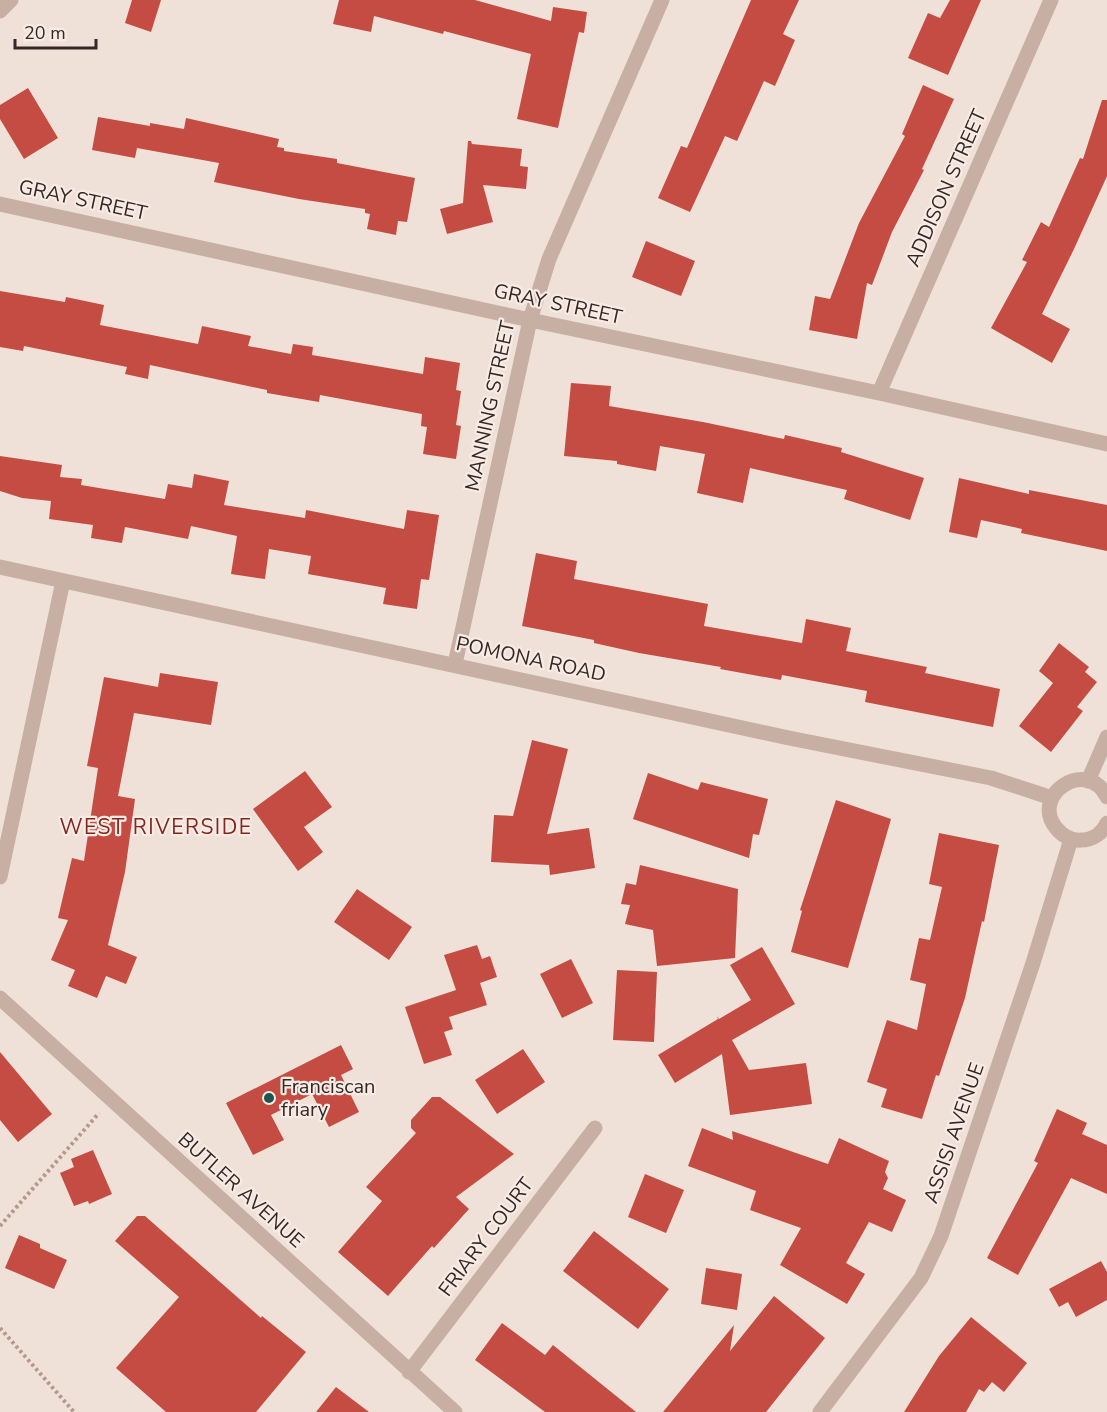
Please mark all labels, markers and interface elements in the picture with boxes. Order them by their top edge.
scale bar [15,12,96,50]
text: 20 m [24,21,66,45]
street label: ADDISON STREET [899,105,993,271]
street label: GRAY STREET [16,173,150,227]
street label: GRAY STREET [491,277,625,331]
street label: MANNING STREET [459,318,521,494]
street label: POMONA ROAD [454,630,608,688]
district label: WEST RIVERSIDE [59,813,253,841]
street label: ASSISI AVENUE [917,1059,991,1207]
place label: Franciscan friary [281,1073,375,1123]
marker: Franciscan friary [262,1091,276,1105]
street label: BUTLER AVENUE [172,1126,310,1254]
street label: FRIARY COURT [432,1172,540,1302]

